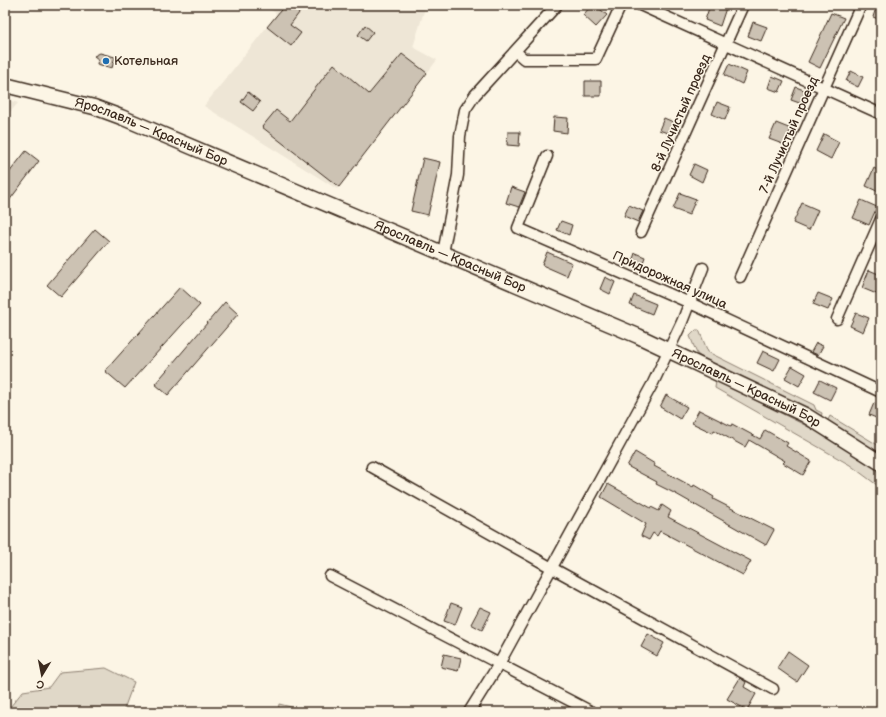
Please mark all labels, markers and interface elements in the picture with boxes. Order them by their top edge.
street label: 8-й Лучистый проезд [648,52,714,174]
place label: Котельная [114,53,178,69]
marker: Котельная [101,56,111,66]
street label: 7-й Лучистый проезд [756,74,822,196]
street label: Ярославль — Красный Бор [73,95,231,170]
street label: Ярославль — Красный Бор [372,217,529,296]
street label: Придорожная улица [610,248,730,313]
street label: Ярославль — Красный Бор [669,345,824,431]
north arrow [22,655,62,695]
text: С [35,677,45,691]

